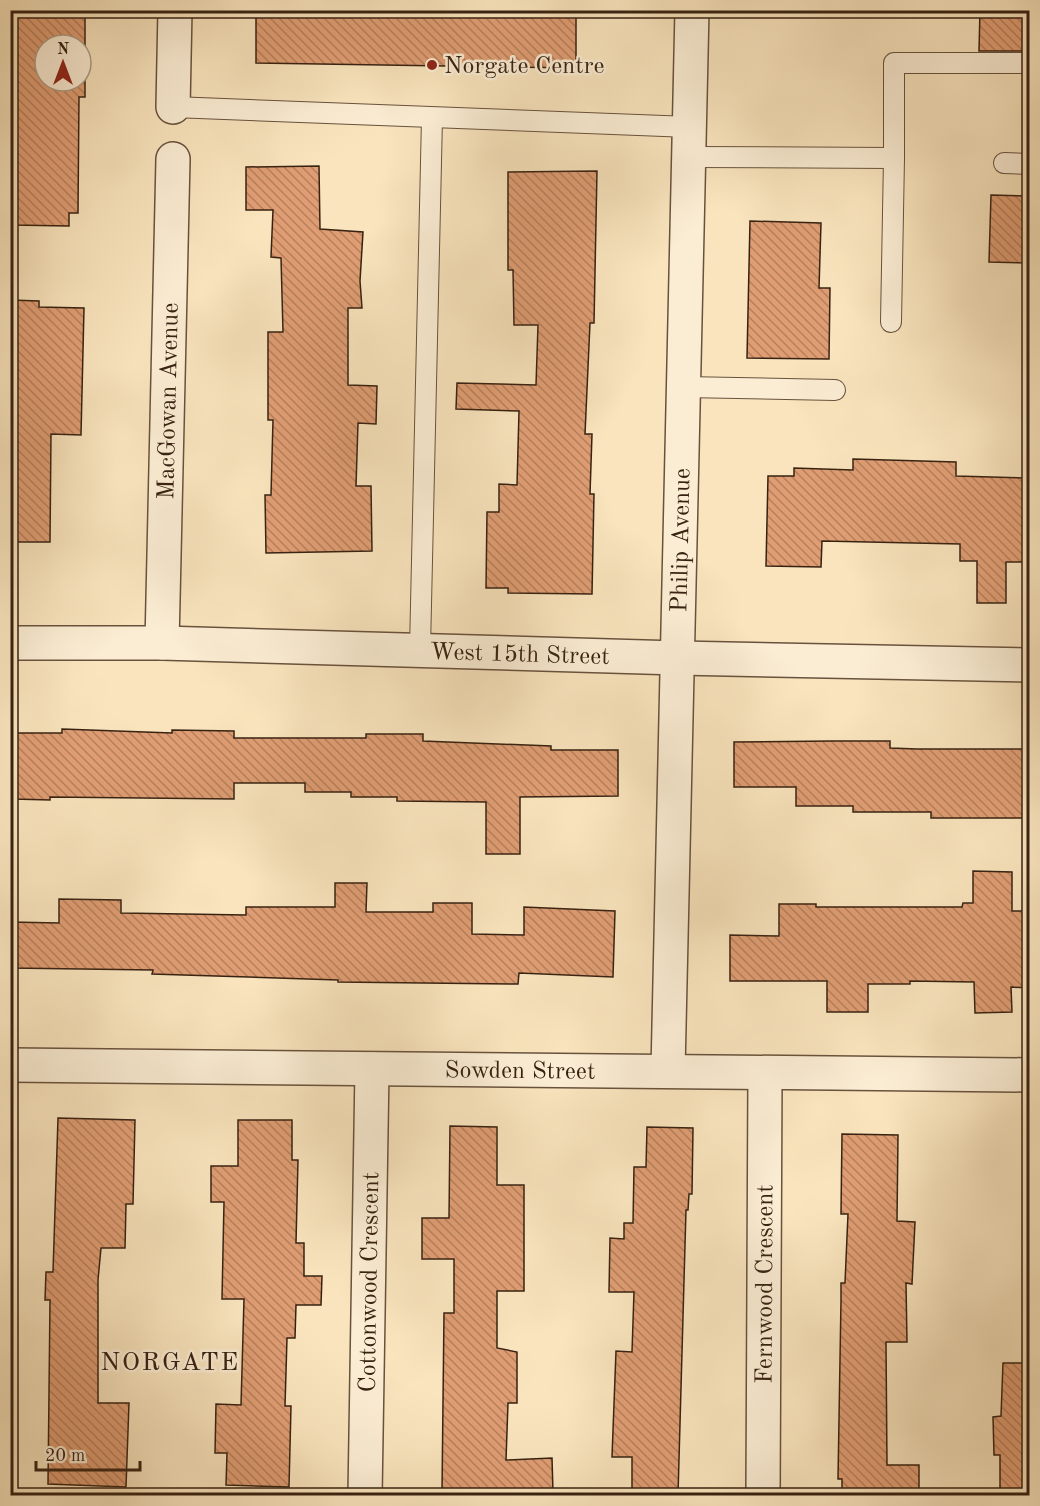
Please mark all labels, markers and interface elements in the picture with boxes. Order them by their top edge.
north arrow [33,33,93,93]
text: N [57,42,70,58]
place label: Norgate Centre [444,55,605,79]
marker: Norgate Centre [425,58,439,72]
street label: MacGowan Avenue [155,302,184,500]
street label: Philip Avenue [668,468,696,613]
street label: West 15th Street [430,641,610,670]
street label: Sowden Street [444,1059,595,1085]
street label: Cottonwood Crescent [357,1172,384,1393]
street label: Fernwood Crescent [754,1184,778,1384]
district label: NORGATE [100,1350,240,1376]
scale bar [36,1434,140,1472]
text: 20 m [45,1447,85,1465]

